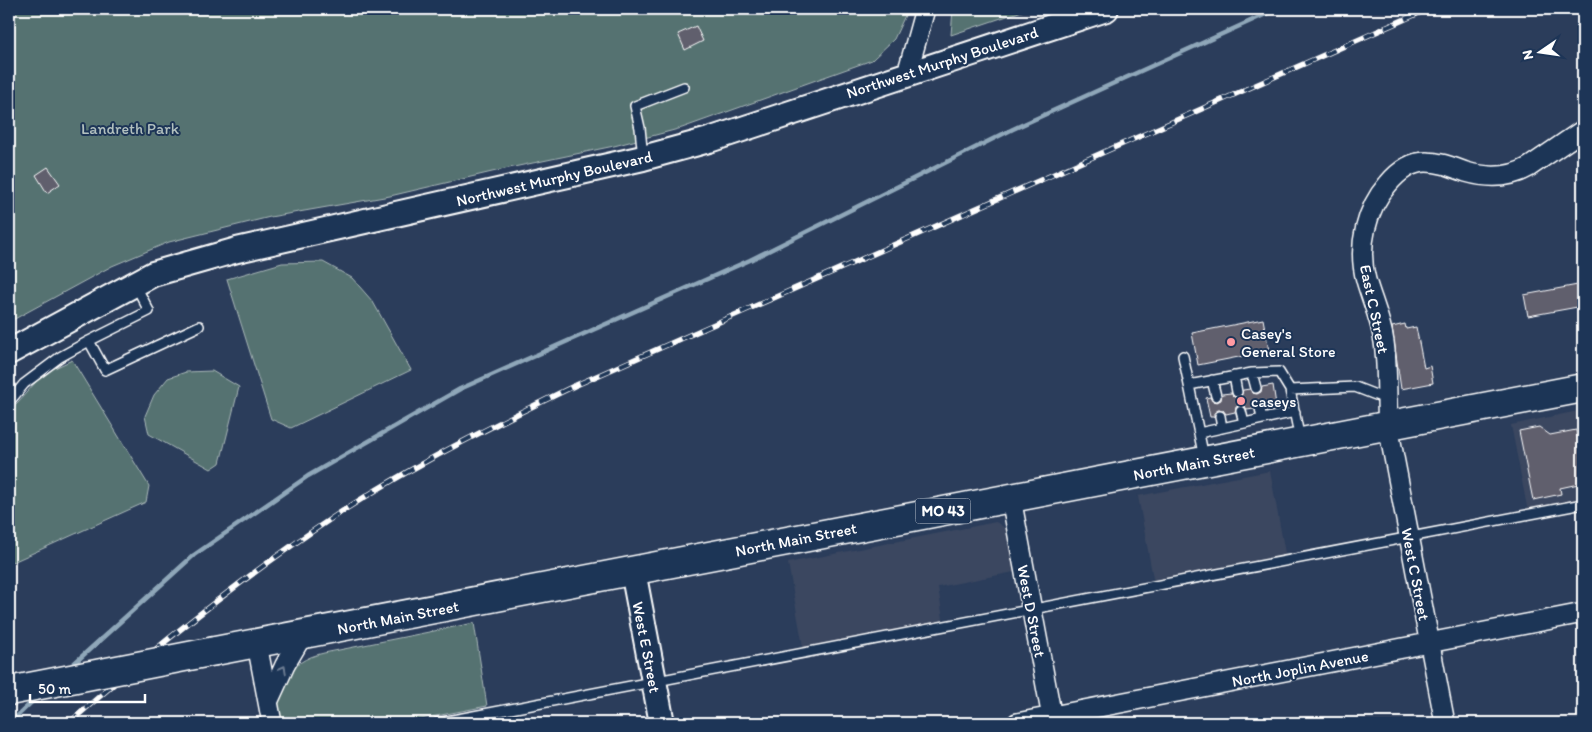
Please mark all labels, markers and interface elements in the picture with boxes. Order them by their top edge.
street label: Northwest Murphy Boulevard [844,22,1041,102]
north arrow [1514,28,1564,78]
text: N [1518,48,1537,61]
park label: Landreth Park [81,119,180,138]
street label: Northwest Murphy Boulevard [454,147,654,210]
street label: East C Street [1356,263,1393,355]
place label: Casey's General Store [1241,324,1336,361]
marker: Casey's General Store [1225,336,1237,348]
place label: caseys [1251,392,1296,411]
marker: caseys [1235,395,1247,407]
street label: North Main Street [1132,442,1257,485]
road number: MO 43 [916,498,970,524]
street label: North Main Street [734,518,859,561]
street label: West C Street [1397,526,1434,622]
street label: West D Street [1013,563,1050,659]
street label: North Main Street [336,596,461,639]
street label: West E Street [628,600,665,694]
street label: North Joplin Avenue [1230,646,1370,691]
one-way arrow [277,665,287,674]
scale bar [30,672,145,704]
text: 50 m [38,680,71,698]

